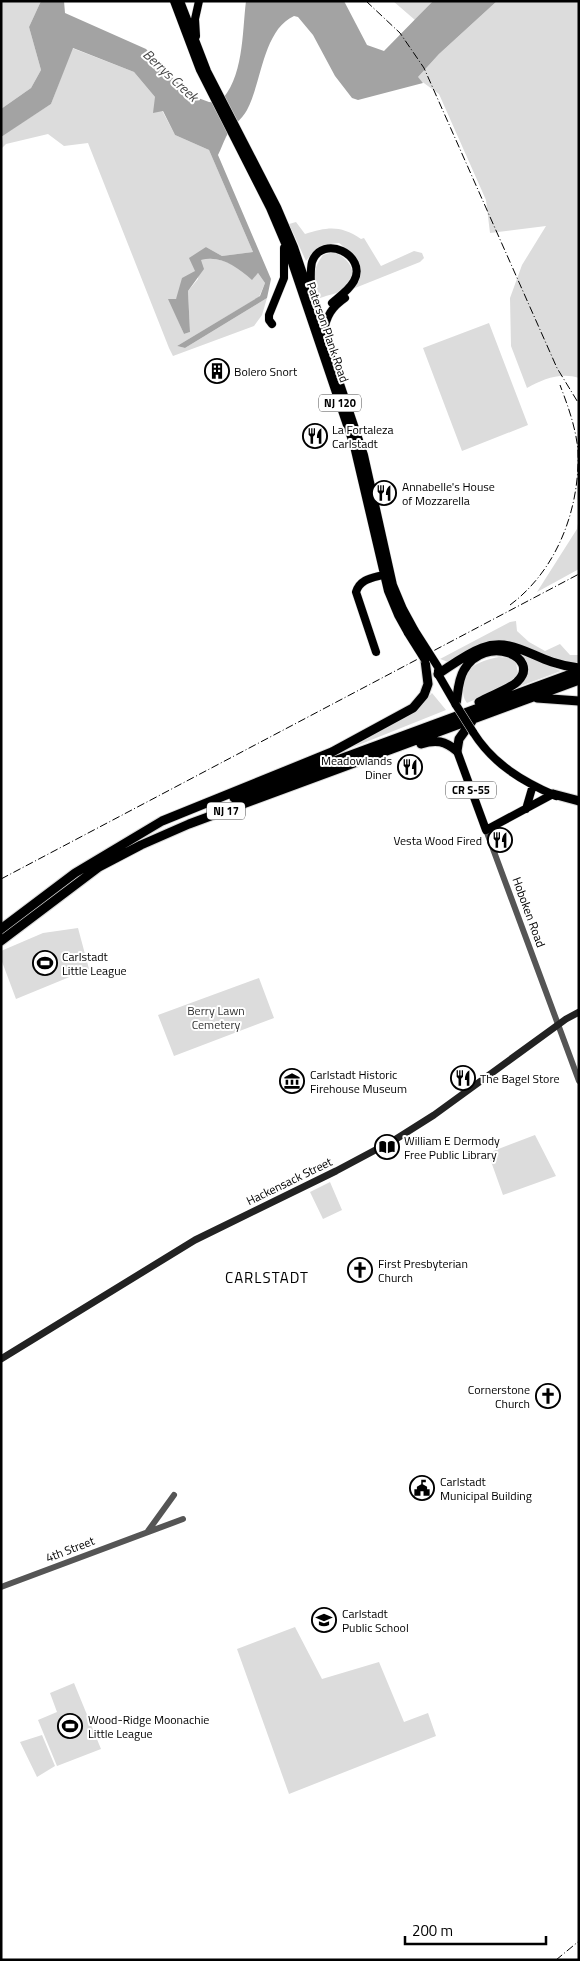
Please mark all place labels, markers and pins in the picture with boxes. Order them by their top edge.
building icon: Bolero Snort [204,358,230,384]
place label: Bolero Snort [234,362,298,381]
place label: La Fortaleza Carlstadt [332,420,394,453]
restaurant icon: La Fortaleza Carlstadt [302,423,328,449]
place label: Annabelle's House of Mozzarella [402,477,495,510]
restaurant icon: Annabelle's House of Mozzarella [371,480,397,506]
place label: Meadowlands Diner [321,751,392,784]
restaurant icon: Meadowlands Diner [397,754,423,780]
restaurant icon: Vesta Wood Fired [487,827,513,853]
place label: Vesta Wood Fired [393,831,482,850]
place label: Carlstadt Little League [62,947,127,980]
sports icon: Carlstadt Little League [32,950,58,976]
place label: Carlstadt Historic Firehouse Museum [310,1065,407,1098]
restaurant icon: The Bagel Store [450,1065,476,1091]
museum icon: Carlstadt Historic Firehouse Museum [279,1068,305,1094]
place label: The Bagel Store [480,1069,560,1088]
place label: William E Dermody Free Public Library [404,1131,500,1164]
library icon: William E Dermody Free Public Library [374,1134,400,1160]
place label: First Presbyterian Church [378,1254,468,1287]
church icon: First Presbyterian Church [347,1257,373,1283]
place label: Cornerstone Church [468,1380,530,1413]
church icon: Cornerstone Church [535,1383,561,1409]
place label: Carlstadt Municipal Building [440,1472,532,1505]
public building icon: Carlstadt Municipal Building [409,1475,435,1501]
place label: Carlstadt Public School [342,1604,409,1637]
school or university icon: Carlstadt Public School [311,1607,337,1633]
place label: Wood-Ridge Moonachie Little League [88,1710,209,1743]
sports icon: Wood-Ridge Moonachie Little League [57,1713,83,1739]

